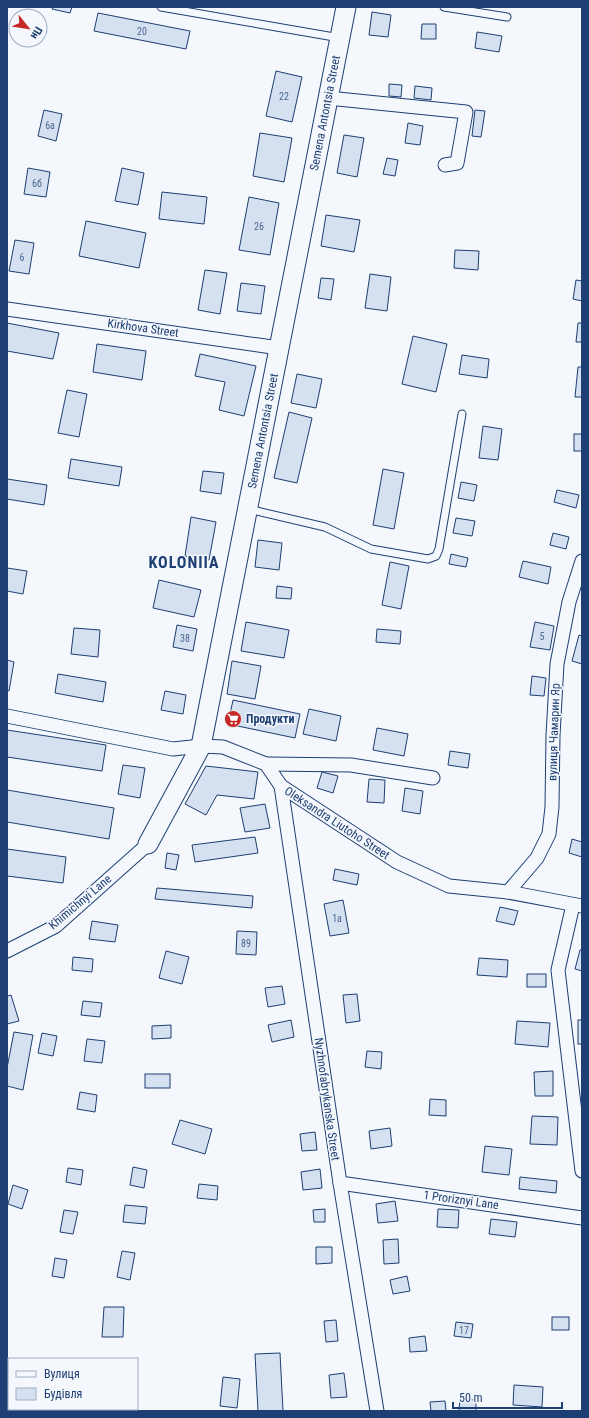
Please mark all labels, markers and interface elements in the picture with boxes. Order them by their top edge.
north arrow [8,8,48,48]
text: Пн [28,24,45,41]
house number: 20 [137,26,147,37]
street label: Semena Antontsia Street [307,54,343,172]
house number: 22 [279,91,289,102]
house number: 6а [45,120,55,131]
house number: 6б [32,178,42,189]
house number: 26 [254,221,264,232]
house number: 6 [20,252,25,263]
street label: Kirkhova Street [106,316,180,340]
street label: Semena Antontsia Street [245,372,281,490]
district label: KOLONIIA [148,553,220,572]
house number: 5 [540,631,545,642]
house number: 38 [180,633,190,644]
street label: вулиця Чамарин Яр [545,683,563,781]
supermarket icon: Продукти [223,709,243,729]
place label: Продукти [246,712,294,726]
street label: Oleksandra Liutoho Street [282,784,392,862]
street label: Khimichnyi Lane [46,872,114,932]
house number: 1а [332,913,342,924]
house number: 89 [241,938,251,949]
street label: Nyzhnofabrykanska Street [311,1037,343,1162]
street label: 1 Proriznyi Lane [423,1188,500,1212]
house number: 17 [459,1325,469,1336]
legend [8,1358,138,1410]
text: Вулиця [44,1367,80,1381]
scale bar [453,1384,562,1410]
text: Будівля [44,1387,82,1401]
text: 50 m [459,1391,483,1405]

